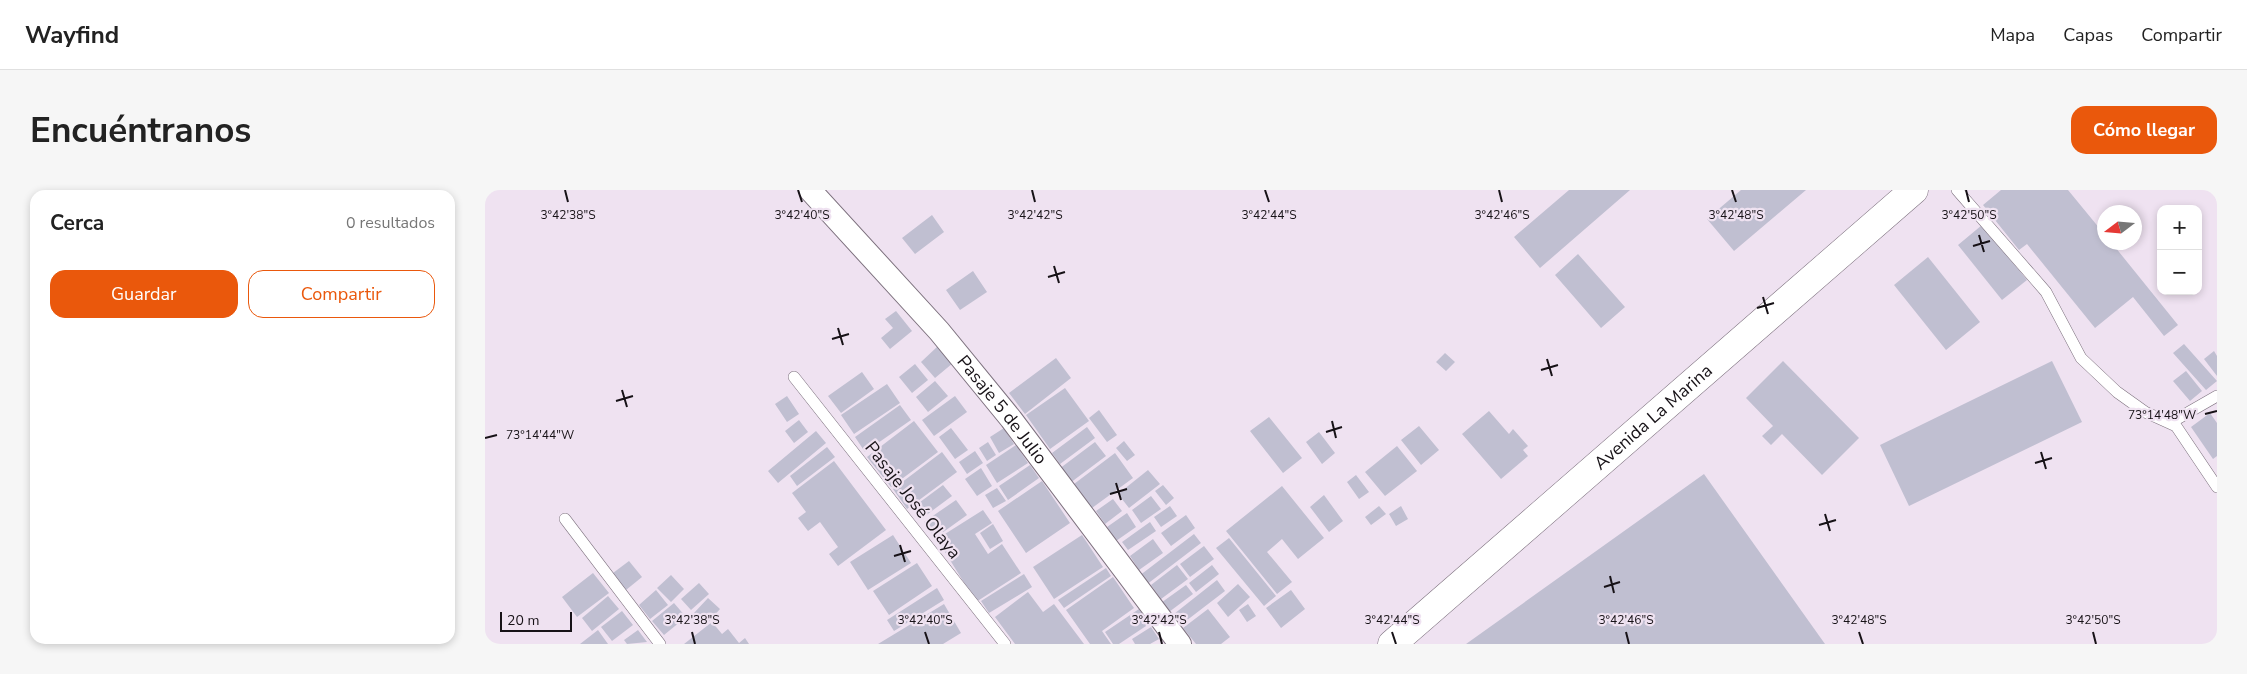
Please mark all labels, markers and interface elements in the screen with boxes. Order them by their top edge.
text: Wayfind [25,19,119,51]
text: Mapa [1990,23,2035,47]
text: Capas [2063,23,2113,47]
text: Compartir [2141,23,2222,47]
button: Cómo llegar [2071,106,2217,154]
text: Encuéntranos [30,107,251,154]
north arrow [2097,205,2142,250]
map controls [2157,205,2202,295]
button: + [2157,205,2202,250]
text: 3°42'38"S [540,207,596,223]
text: 3°42'40"S [774,207,830,223]
text: 3°42'42"S [1007,207,1063,223]
text: 3°42'44"S [1241,207,1297,223]
text: 3°42'46"S [1474,207,1530,223]
text: 3°42'48"S [1708,207,1764,223]
text: 3°42'50"S [1941,207,1997,223]
text: Cerca [50,209,104,237]
text: 0 resultados [346,212,435,234]
button: − [2157,250,2202,295]
button: Guardar [50,270,238,318]
button: Compartir [248,270,435,318]
street label: Pasaje 5 de Julio [952,350,1053,469]
street label: Avenida La Marina [1589,359,1717,475]
text: 73°14'48"W [2128,407,2196,423]
text: 73°14'44"W [506,427,574,443]
street label: Pasaje José Olaya [860,436,966,564]
scale bar [500,609,573,632]
text: 20 m [507,611,539,630]
text: 3°42'38"S [664,612,720,628]
text: 3°42'40"S [897,612,953,628]
text: 3°42'42"S [1131,612,1187,628]
text: 3°42'44"S [1364,612,1420,628]
text: 3°42'46"S [1598,612,1654,628]
text: 3°42'48"S [1831,612,1887,628]
text: 3°42'50"S [2065,612,2121,628]

